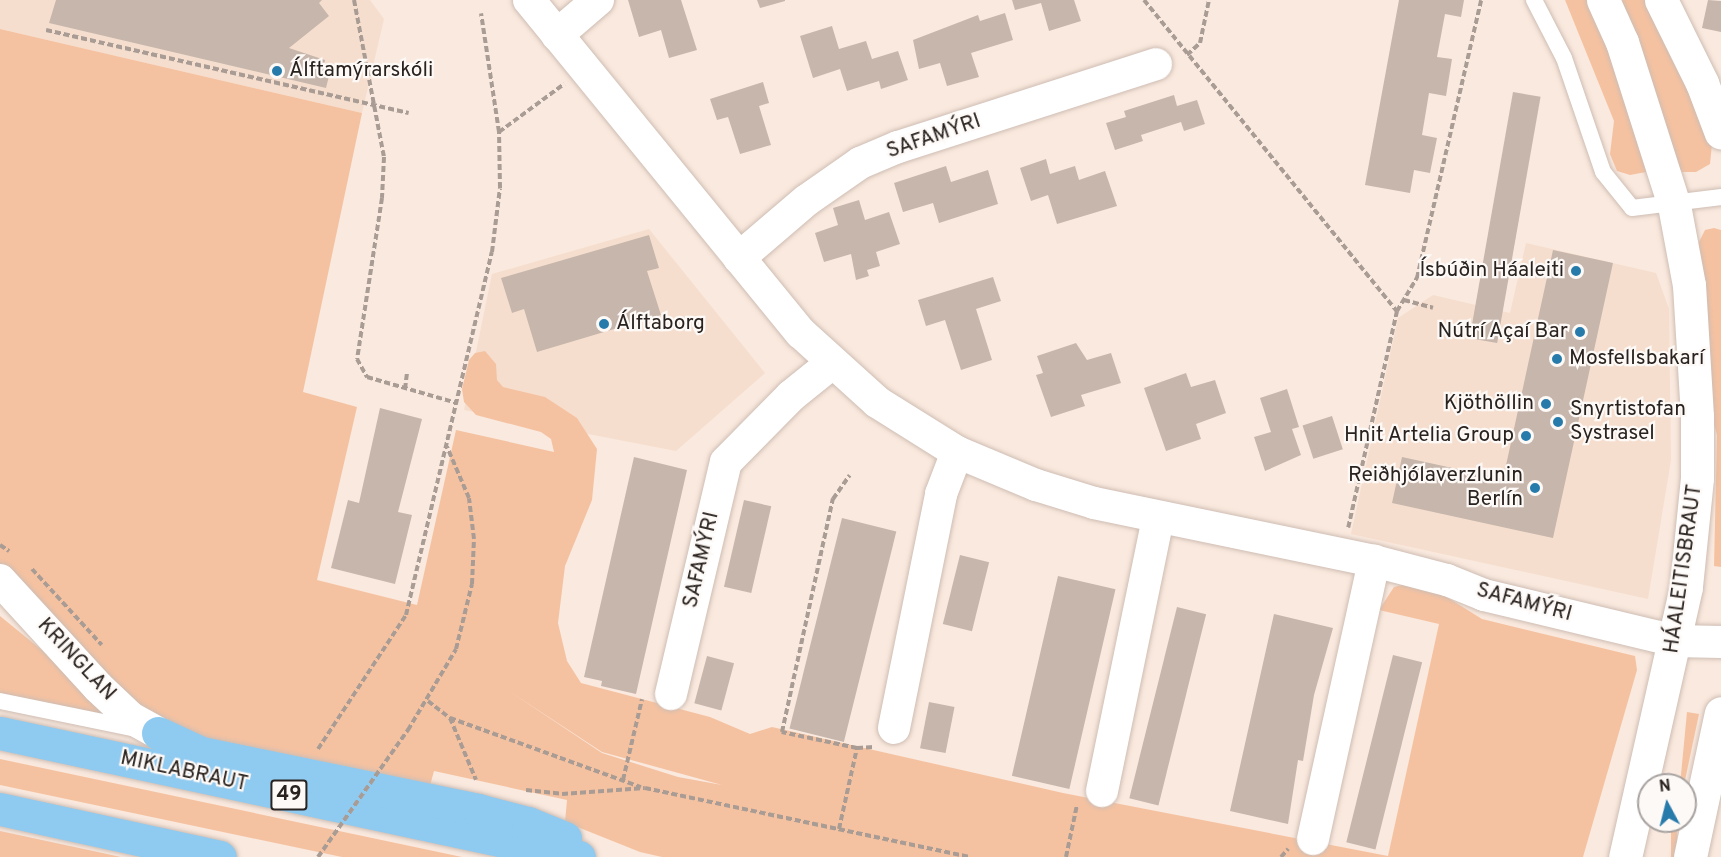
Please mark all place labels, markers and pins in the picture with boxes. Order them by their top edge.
place label: Álftamýrarskóli [289,58,433,84]
marker: Álftamýrarskóli [270,64,284,78]
place label: Ísbúðin Háaleiti [1419,258,1564,284]
marker: Ísbúðin Háaleiti [1569,264,1583,278]
place label: Álftaborg [616,311,705,337]
marker: Álftaborg [597,317,611,331]
place label: Nútrí Açaí Bar [1437,319,1568,345]
marker: Nútrí Açaí Bar [1573,325,1587,339]
place label: Mosfellsbakarí [1569,346,1704,372]
marker: Mosfellsbakarí [1550,352,1564,366]
place label: Kjöthöllin [1444,391,1534,417]
marker: Kjöthöllin [1539,397,1553,411]
place label: Snyrtistofan Systrasel [1570,397,1686,447]
marker: Snyrtistofan Systrasel [1551,415,1565,429]
place label: Hnit Artelia Group [1343,423,1514,449]
marker: Hnit Artelia Group [1519,429,1533,443]
place label: Reiðhjólaverzlunin Berlín [1348,463,1523,513]
marker: Reiðhjólaverzlunin Berlín [1528,481,1542,495]

